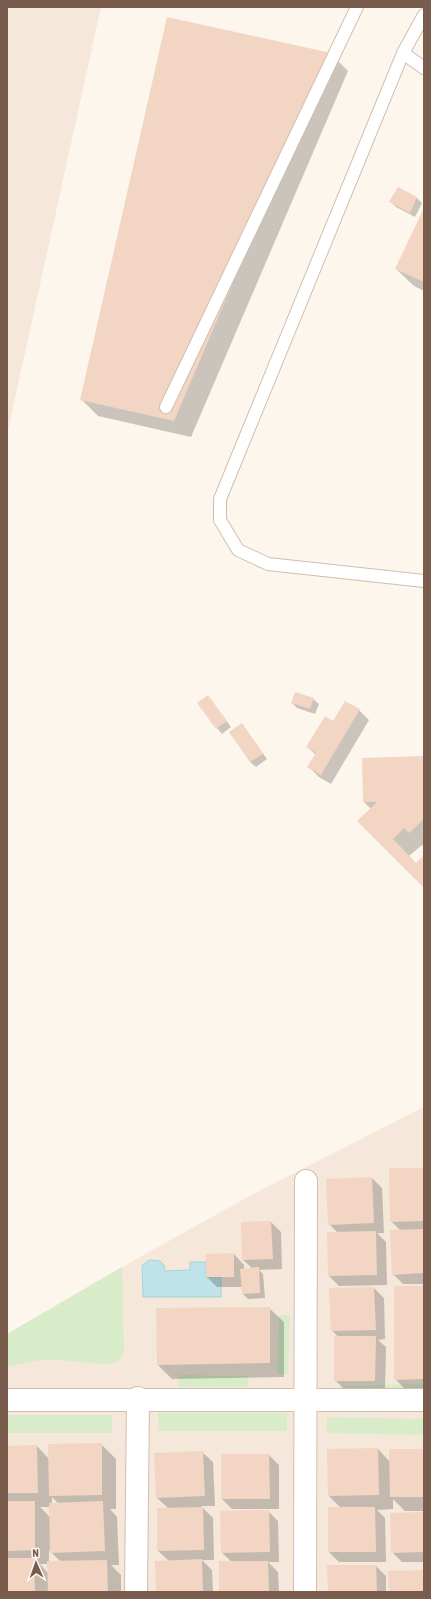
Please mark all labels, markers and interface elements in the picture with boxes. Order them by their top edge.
north arrow [16,1543,56,1583]
text: N [32,1547,39,1559]

